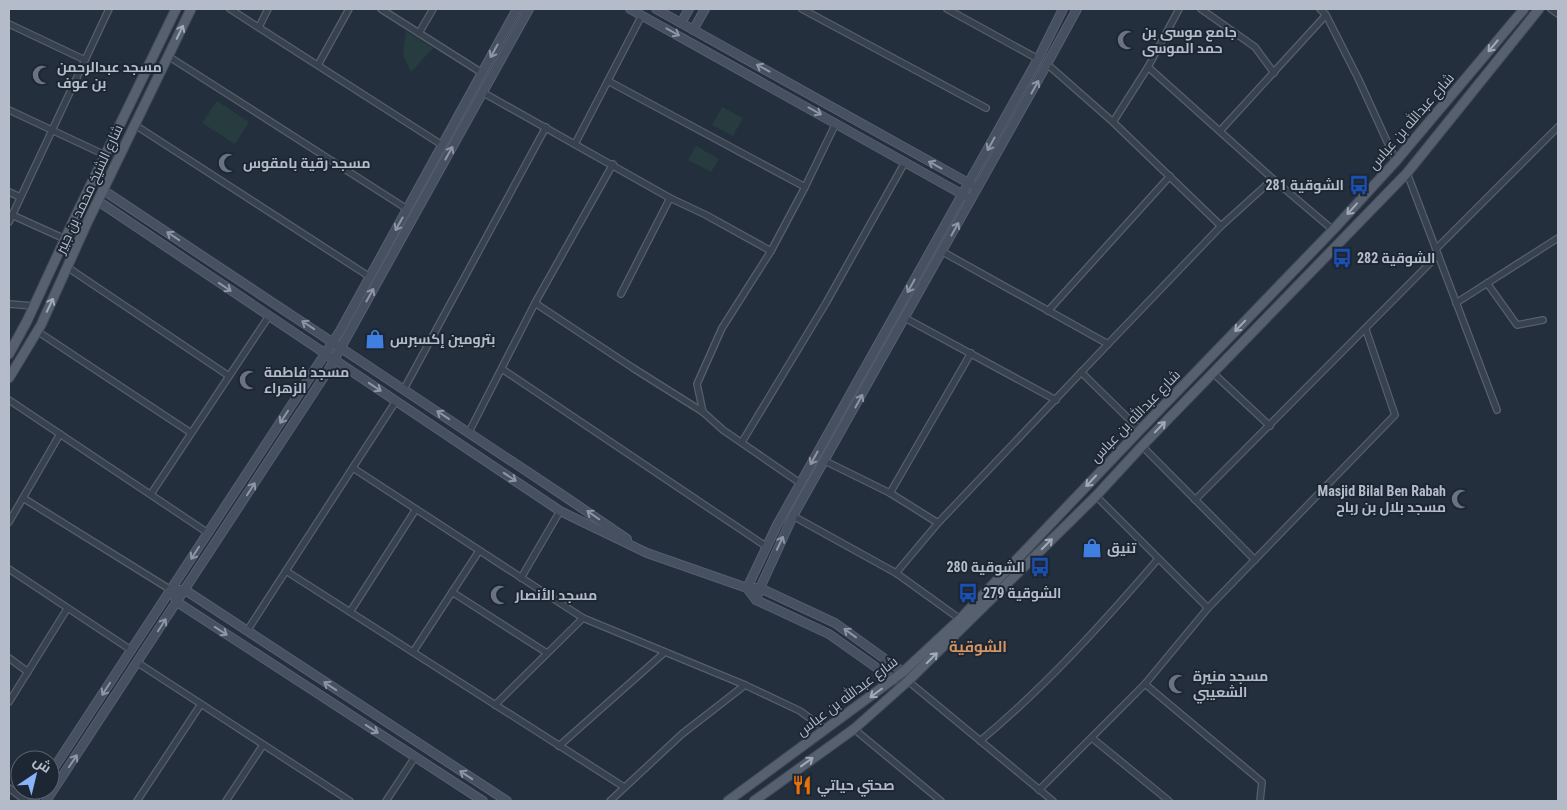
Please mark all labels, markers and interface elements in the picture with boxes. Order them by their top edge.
place label: جامع موسى بن حمد الموسى [1142,24,1237,57]
one-way arrow [176,25,185,40]
one-way arrow [665,28,679,38]
mosque icon: جامع موسى بن حمد الموسى [1116,29,1138,51]
one-way arrow [1487,39,1498,52]
one-way arrow [489,44,499,59]
place label: مسجد عبدالرحمن بن عوف [57,59,162,92]
one-way arrow [756,63,771,73]
mosque icon: مسجد عبدالرحمن بن عوف [31,64,53,86]
street label: شارع عبدالله بن عباس [1364,69,1458,173]
one-way arrow [1030,80,1040,95]
one-way arrow [807,107,821,117]
street label: شارع الشيخ محمد بن جبير [52,122,127,257]
one-way arrow [985,137,995,151]
one-way arrow [444,146,454,161]
mosque icon: مسجد رقية بامقوس [217,152,239,174]
place label: مسجد رقية بامقوس [243,155,371,172]
one-way arrow [929,159,943,169]
bus stop icon: الشوقية 281 [1348,174,1370,196]
place label: الشوقية 281 [1265,177,1344,194]
one-way arrow [1346,202,1358,215]
one-way arrow [393,217,403,231]
one-way arrow [951,222,961,237]
one-way arrow [166,230,180,240]
bus stop icon: الشوقية 282 [1331,247,1353,269]
place label: الشوقية 282 [1357,250,1436,267]
one-way arrow [906,278,915,293]
one-way arrow [218,282,232,292]
one-way arrow [365,288,375,303]
one-way arrow [45,298,55,313]
one-way arrow [301,320,315,331]
one-way arrow [1234,320,1246,333]
shop icon: بترومين إكسبرس [364,328,386,350]
place label: بترومين إكسبرس [390,331,495,349]
place label: مسجد فاطمة الزهراء [264,364,349,397]
street label: شارع عبدالله بن عباس [1086,366,1184,466]
mosque icon: مسجد فاطمة الزهراء [238,369,260,391]
one-way arrow [368,382,382,392]
one-way arrow [854,394,864,409]
one-way arrow [279,410,289,424]
one-way arrow [437,410,451,420]
one-way arrow [1154,421,1166,433]
one-way arrow [809,450,818,465]
one-way arrow [503,472,517,482]
one-way arrow [1085,475,1097,488]
one-way arrow [246,482,256,496]
place label: Masjid Bilal Ben Rabah مسجد بلال بن رباح [1318,483,1446,517]
mosque icon: Masjid Bilal Ben Rabah مسجد بلال بن رباح [1450,488,1472,510]
one-way arrow [586,510,600,520]
one-way arrow [776,536,785,551]
shop icon: تنيق [1081,537,1103,559]
one-way arrow [1041,538,1053,550]
place label: تنيق [1107,540,1137,557]
one-way arrow [190,546,200,560]
bus stop icon: الشوقية 280 [1029,556,1051,578]
place label: الشوقية 280 [946,559,1025,576]
bus stop icon: الشوقية 279 [957,582,979,604]
mosque icon: مسجد الأنصار [489,584,511,606]
place label: الشوقية 279 [983,585,1062,602]
place label: مسجد الأنصار [514,587,597,603]
one-way arrow [158,618,168,632]
one-way arrow [214,626,228,636]
one-way arrow [843,628,857,638]
district label: الشوقية [949,638,1007,656]
street label: شارع عبدالله بن عباس [793,652,901,740]
one-way arrow [926,652,938,664]
place label: مسجد منيرة الشعيبي [1193,668,1268,704]
mosque icon: مسجد منيرة الشعيبي [1167,673,1189,695]
one-way arrow [323,680,337,691]
one-way arrow [101,682,111,696]
one-way arrow [869,688,883,698]
one-way arrow [365,724,379,734]
north arrow [10,750,60,800]
text: ش [30,753,54,777]
one-way arrow [68,754,78,768]
one-way arrow [800,757,814,767]
one-way arrow [459,769,473,780]
restaurant icon: صحتي حياتي [791,774,813,796]
place label: صحتي حياتي [817,777,895,797]

